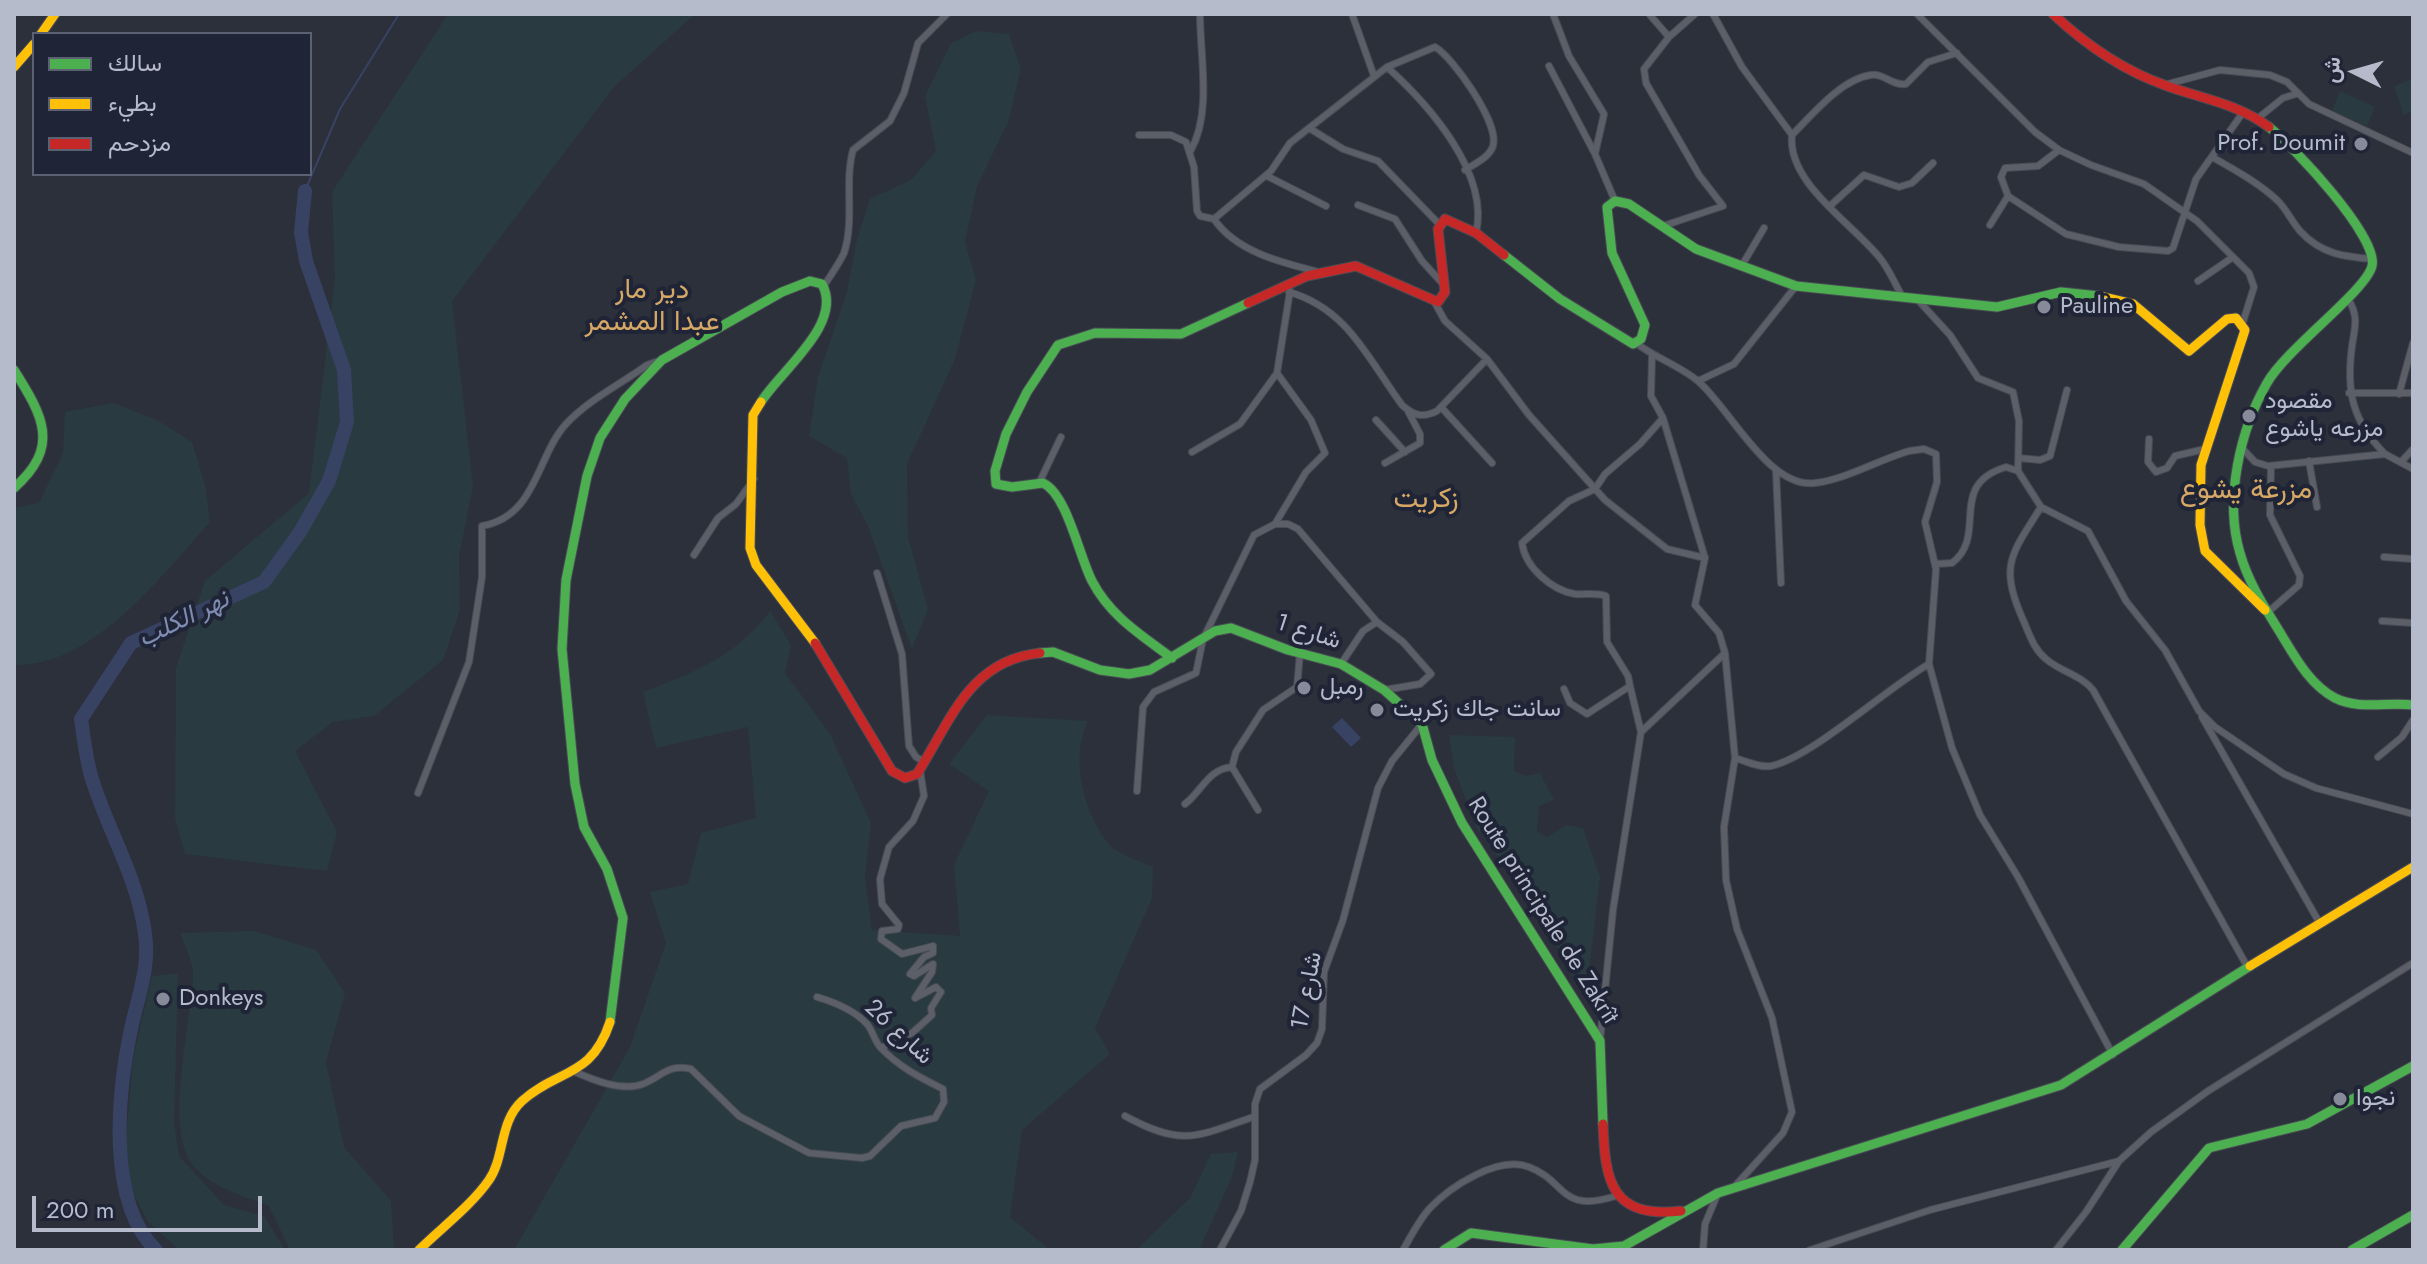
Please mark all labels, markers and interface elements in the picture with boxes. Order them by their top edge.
legend [32,32,312,176]
north arrow [2315,32,2395,112]
text: سالك [108,45,162,80]
text: ش [2314,55,2348,84]
text: بطيء [108,85,157,120]
text: مزدحم [108,125,171,160]
place label: Prof. Doumit [2217,130,2345,158]
marker: Prof. Doumit [2352,135,2370,153]
district label: دير مار عبدا المشمر [584,274,720,340]
place label: Pauline [2060,293,2133,321]
marker: Pauline [2035,298,2053,316]
place label: مقصود مزرعه ياشوع [2265,388,2383,444]
marker: مقصود مزرعه ياشوع [2240,407,2258,425]
district label: مزرعة يشوع [2180,474,2312,508]
district label: زكريت [1394,483,1458,517]
water label: نهر الكلب [133,585,235,655]
street label: شارع 1 [1272,609,1344,657]
place label: رمبل [1320,674,1364,702]
marker: رمبل [1295,679,1313,697]
place label: سانت جاك زكريت [1393,696,1561,724]
marker: سانت جاك زكريت [1368,701,1386,719]
street label: Route principale de Zakrît [1460,792,1624,1030]
street label: شارع 17 [1286,950,1330,1032]
place label: Donkeys [179,985,263,1013]
marker: Donkeys [154,990,172,1008]
street label: شارع 26 [858,994,938,1072]
place label: نجوا [2356,1085,2395,1113]
marker: نجوا [2331,1090,2349,1108]
scale bar [36,1180,266,1230]
text: 200 m [46,1192,114,1227]

